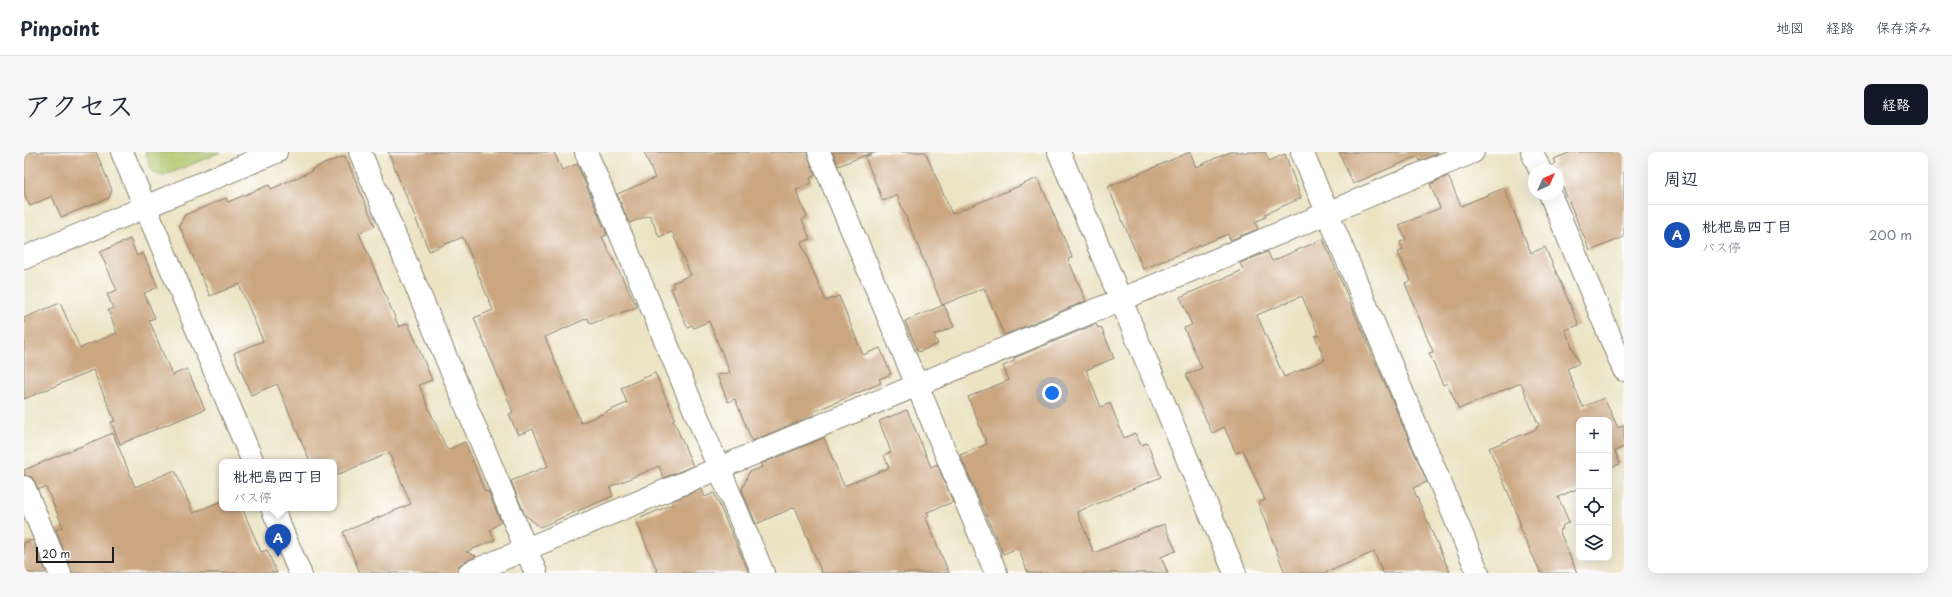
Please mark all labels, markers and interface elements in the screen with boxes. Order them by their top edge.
text: Pinpoint [20,14,100,42]
text: 地図 [1776,17,1804,38]
text: 経路 [1826,17,1854,38]
text: 保存済み [1876,17,1932,38]
text: アクセス [24,83,134,126]
button: 経路 [1864,84,1928,125]
north arrow [1528,164,1564,200]
text: 周辺 [1664,165,1698,191]
text: 枇杷島四丁目 [1702,214,1792,237]
text: A [1672,225,1682,244]
text: 200 m [1869,225,1912,244]
text: バス停 [1702,237,1741,256]
your location [1042,383,1062,403]
map controls [1576,417,1612,561]
button: + [1576,417,1612,453]
button: − [1576,453,1612,489]
popup [219,459,337,511]
text: 枇杷島四丁目 [233,464,323,487]
text: バス停 [233,487,272,506]
button: locate [1576,489,1612,525]
pin: A [265,524,291,557]
button: layers [1576,525,1612,561]
scale bar [36,545,114,564]
text: 20 m [42,545,70,562]

